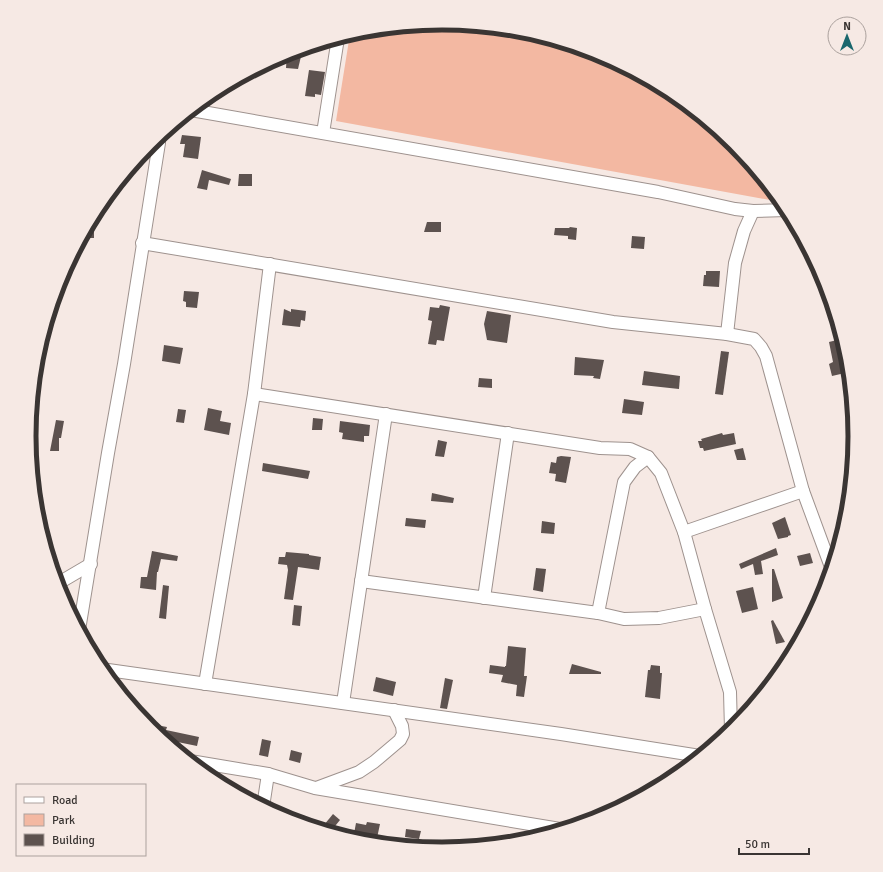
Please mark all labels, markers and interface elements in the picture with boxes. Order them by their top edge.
north arrow [827,16,867,56]
text: N [843,20,851,33]
legend [16,784,146,856]
text: Road [52,793,78,808]
text: Park [52,813,75,828]
scale bar [739,830,809,856]
text: Building [52,833,95,848]
text: 50 m [745,837,770,852]

